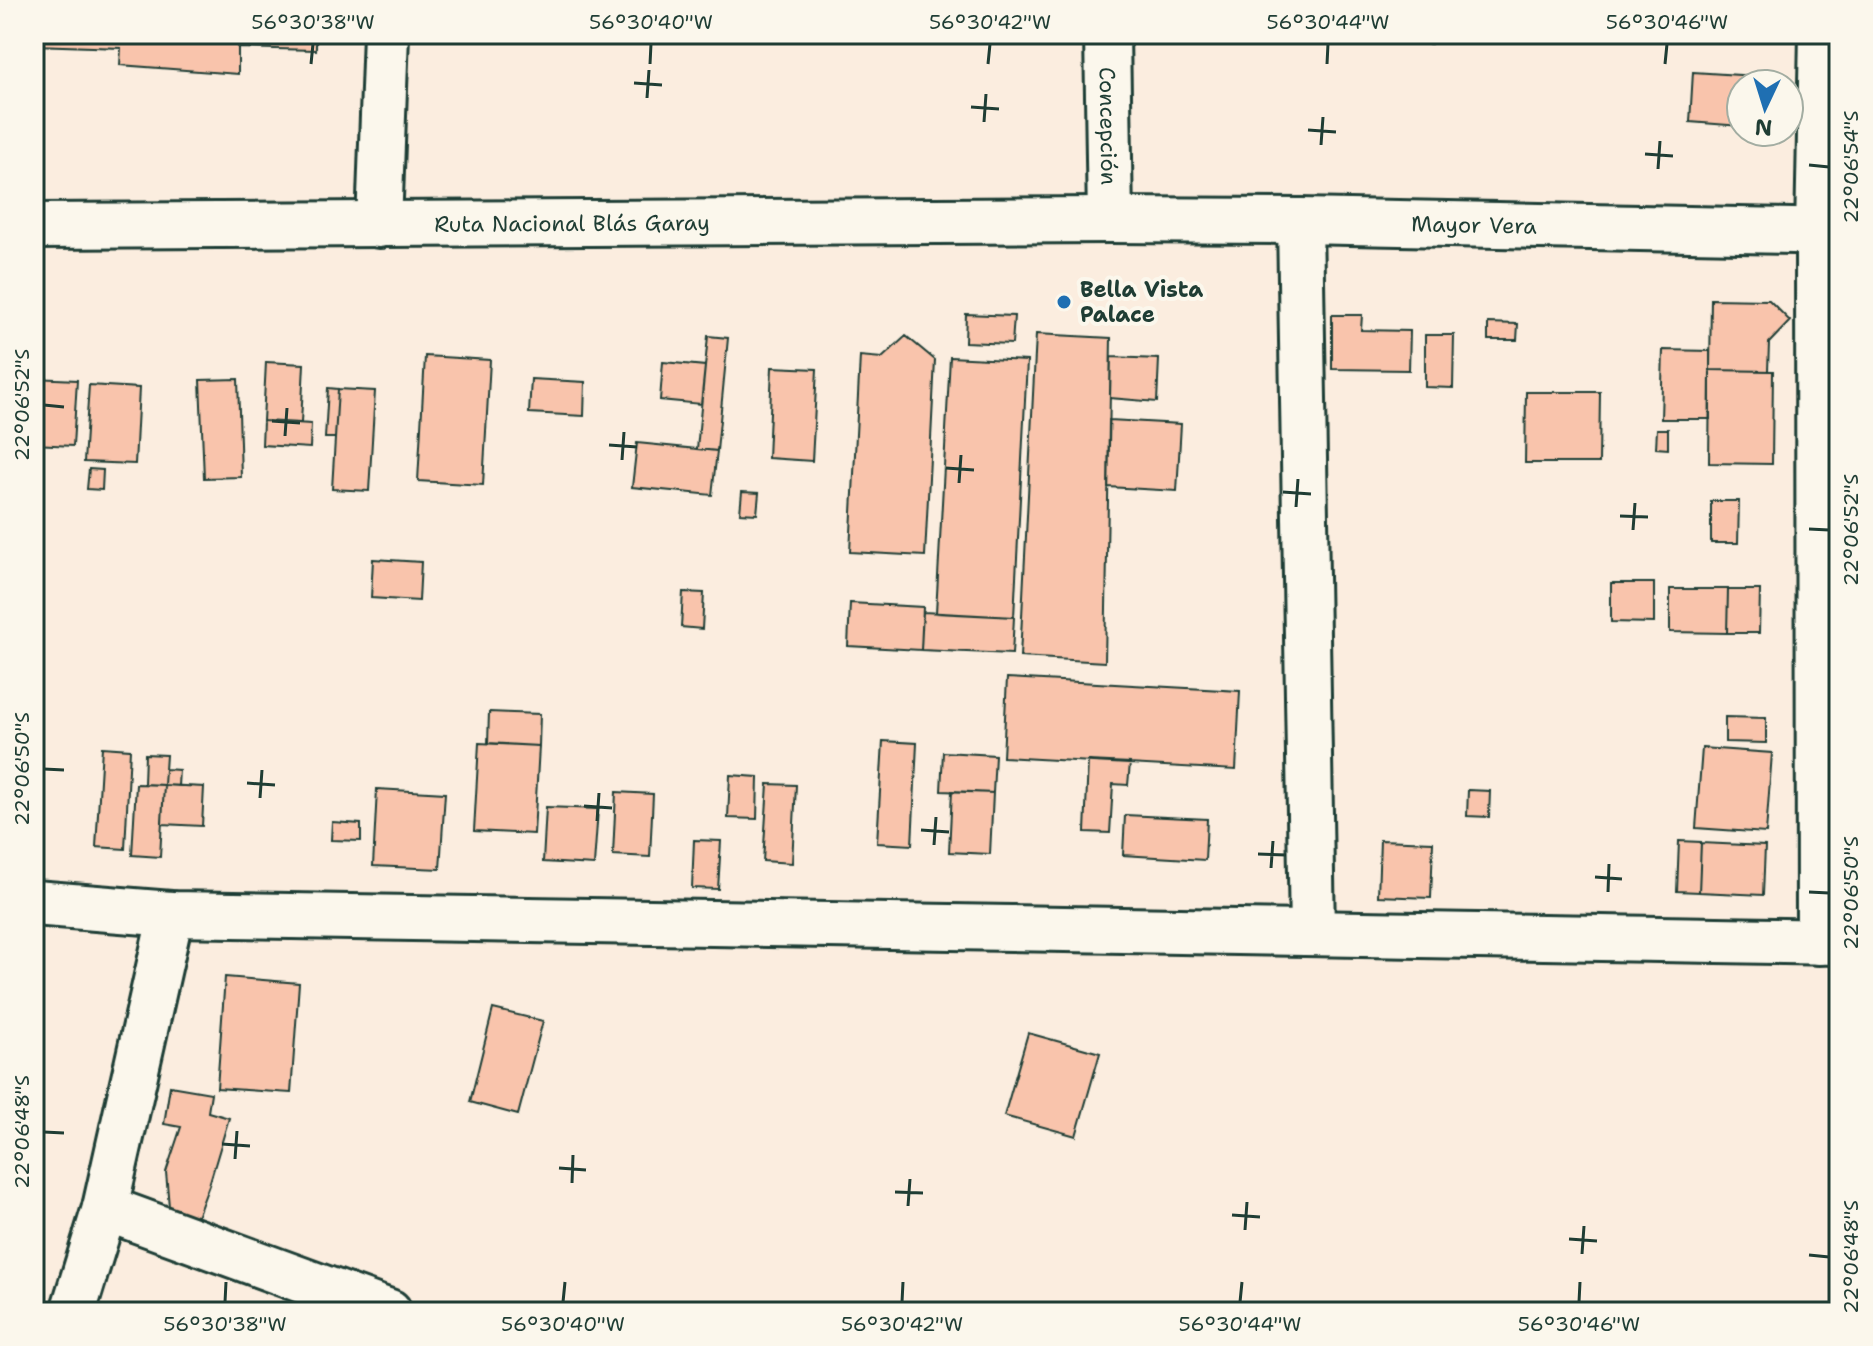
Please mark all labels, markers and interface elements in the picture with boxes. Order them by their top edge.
text: 56°30'38"W [251,9,375,35]
text: 56°30'40"W [589,9,713,35]
text: 56°30'42"W [929,9,1051,35]
text: 56°30'44"W [1266,9,1390,35]
text: 56°30'46"W [1606,9,1728,35]
street label: Concepción [1093,67,1124,185]
north arrow [1725,68,1805,148]
text: 22°06'54"S [1838,110,1864,224]
text: N [1754,112,1773,143]
street label: Ruta Nacional Blás Garay [434,208,710,238]
street label: Mayor Vera [1411,209,1537,240]
place label: Bella Vista Palace [1080,275,1203,329]
marker: Bella Vista Palace [1055,293,1073,311]
text: 22°06'52"S [9,349,35,461]
text: 22°06'52"S [1838,474,1864,586]
text: 22°06'50"S [9,712,35,826]
text: 22°06'50"S [1838,836,1864,950]
text: 22°06'48"S [9,1075,35,1189]
text: 22°06'48"S [1838,1200,1864,1314]
text: 56°30'38"W [163,1311,287,1337]
text: 56°30'40"W [501,1311,625,1337]
text: 56°30'42"W [841,1311,963,1337]
text: 56°30'44"W [1178,1311,1302,1337]
text: 56°30'46"W [1518,1311,1640,1337]

